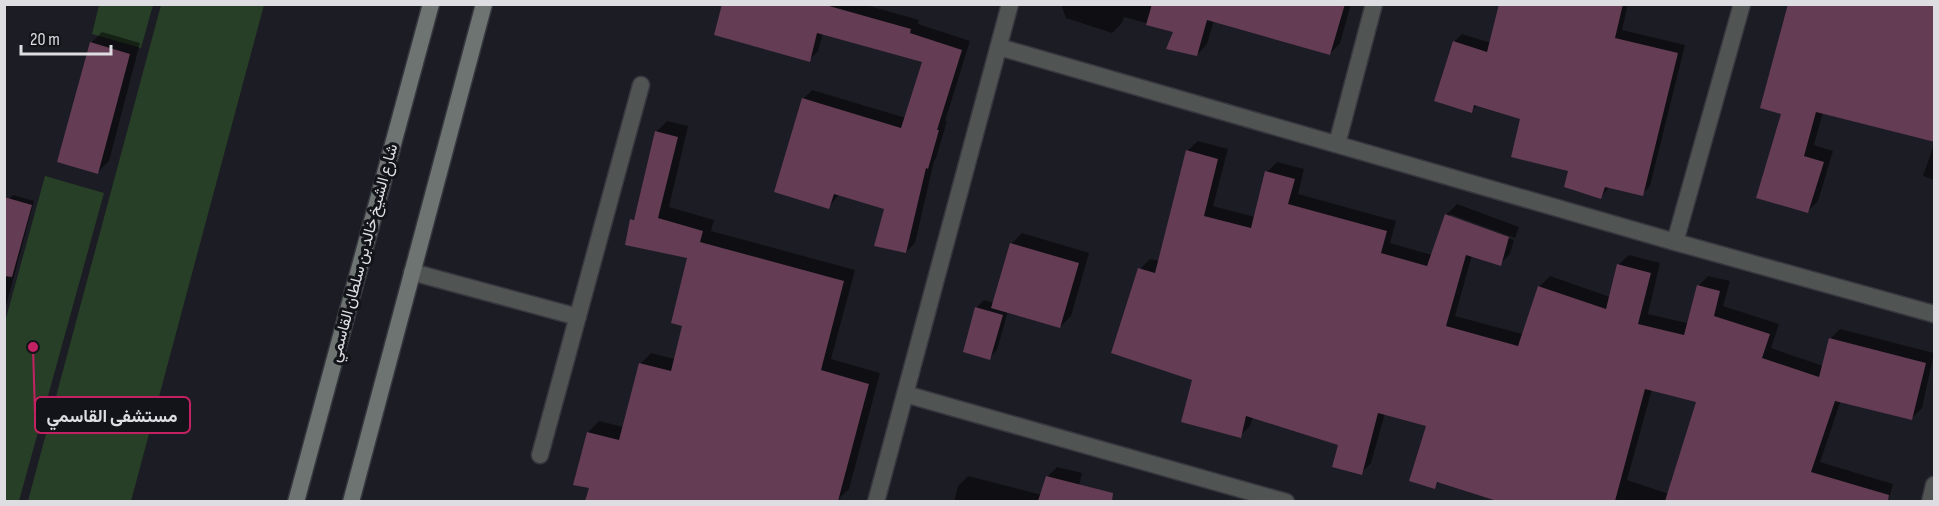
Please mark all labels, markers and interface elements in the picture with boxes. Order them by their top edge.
scale bar [21,18,111,56]
text: 20 m [30,29,60,50]
street label: شارع الشيخ خالد بن سلطان القاسمي [326,142,405,365]
callout: مستشفى القاسمي [35,397,190,433]
text: مستشفى القاسمي [47,406,178,431]

